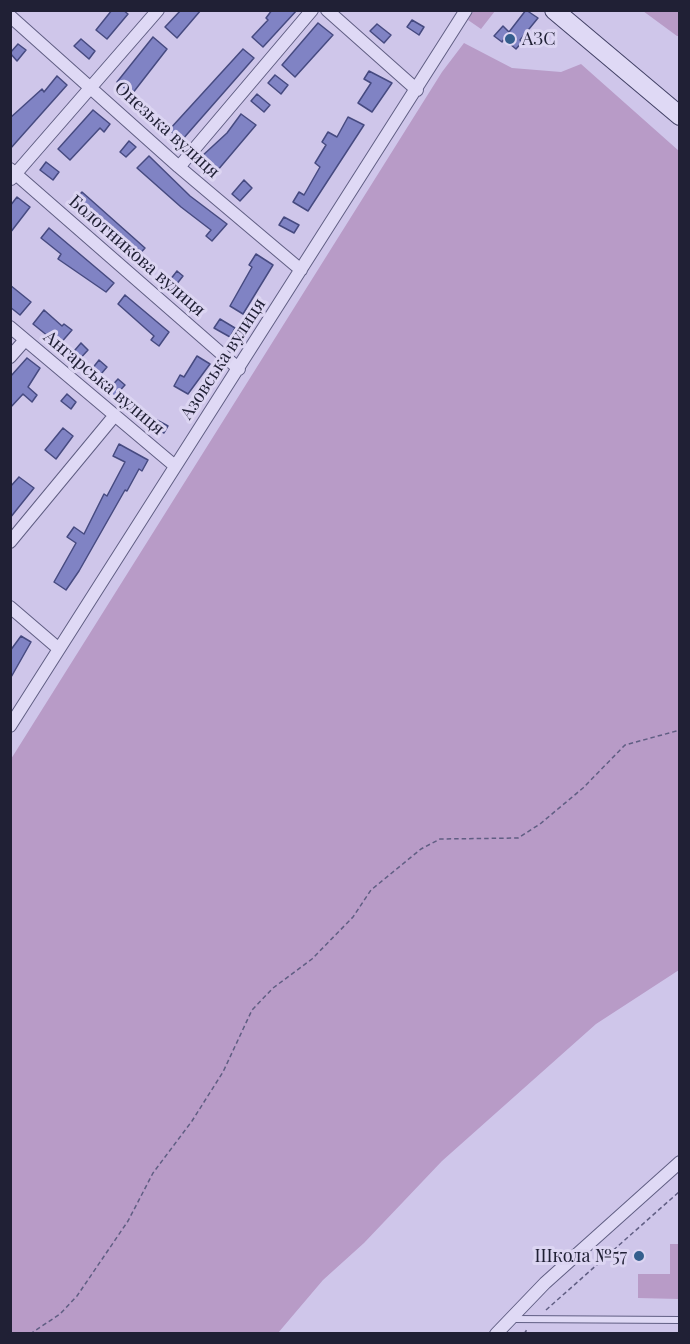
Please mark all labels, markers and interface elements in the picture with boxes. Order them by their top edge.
place label: АЗС [522,28,556,50]
marker: АЗС [503,32,517,46]
street label: Онезька вулиця [110,77,224,183]
street label: Болотникова вулиця [64,191,210,321]
street label: Азовська вулиця [176,294,270,424]
street label: Ангарська вулиця [39,326,169,440]
place label: Школа №57 [534,1245,627,1267]
marker: Школа №57 [632,1249,646,1263]

